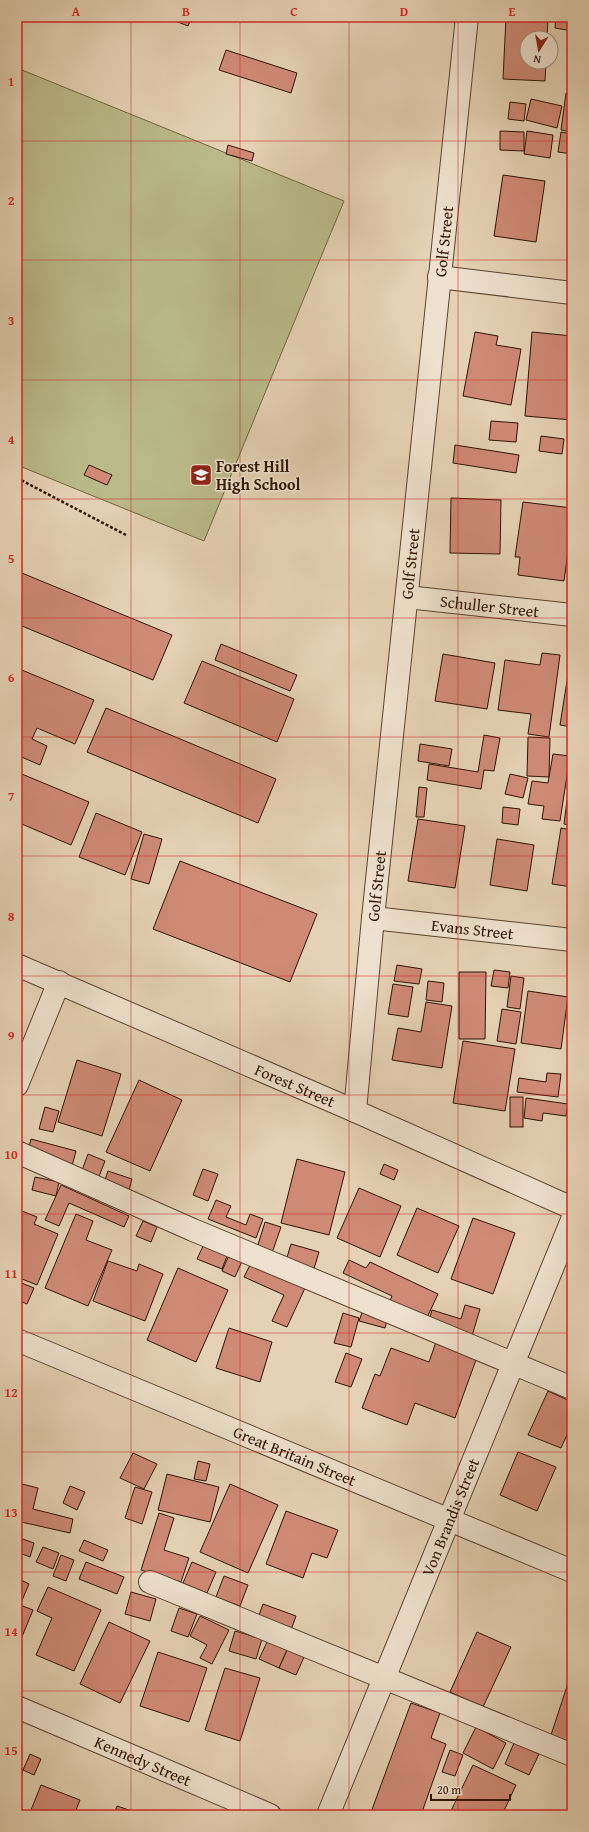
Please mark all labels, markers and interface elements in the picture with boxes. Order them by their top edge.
text: A [72,2,81,21]
text: B [182,2,190,21]
text: C [290,2,298,21]
text: D [400,2,408,21]
text: E [509,2,516,21]
north arrow [519,30,559,70]
text: N [531,51,542,68]
text: 1 [8,72,14,91]
text: 2 [8,191,15,210]
street label: Golf Street [428,204,459,278]
text: 3 [8,311,14,330]
text: 4 [8,430,15,449]
place label: Forest Hill High School [216,454,300,496]
school or university icon: Forest Hill High School [188,462,214,488]
street label: Golf Street [394,527,426,600]
text: 5 [8,549,15,568]
street label: Schuller Street [439,589,541,623]
text: 6 [8,668,15,687]
text: 7 [8,787,15,806]
street label: Golf Street [361,849,392,923]
text: 8 [8,907,15,926]
street label: Evans Street [430,913,515,945]
text: 9 [8,1026,15,1045]
street label: Forest Street [251,1057,339,1113]
text: 10 [4,1145,18,1164]
text: 11 [4,1264,18,1283]
text: 12 [4,1383,18,1402]
street label: Great Britain Street [230,1419,360,1492]
street label: Von Brandis Street [415,1454,485,1580]
text: 13 [4,1503,18,1522]
text: 14 [4,1622,18,1641]
street label: Kennedy Street [91,1730,195,1792]
text: 15 [4,1741,18,1760]
scale bar [431,1776,510,1802]
text: 20 m [437,1781,461,1798]

